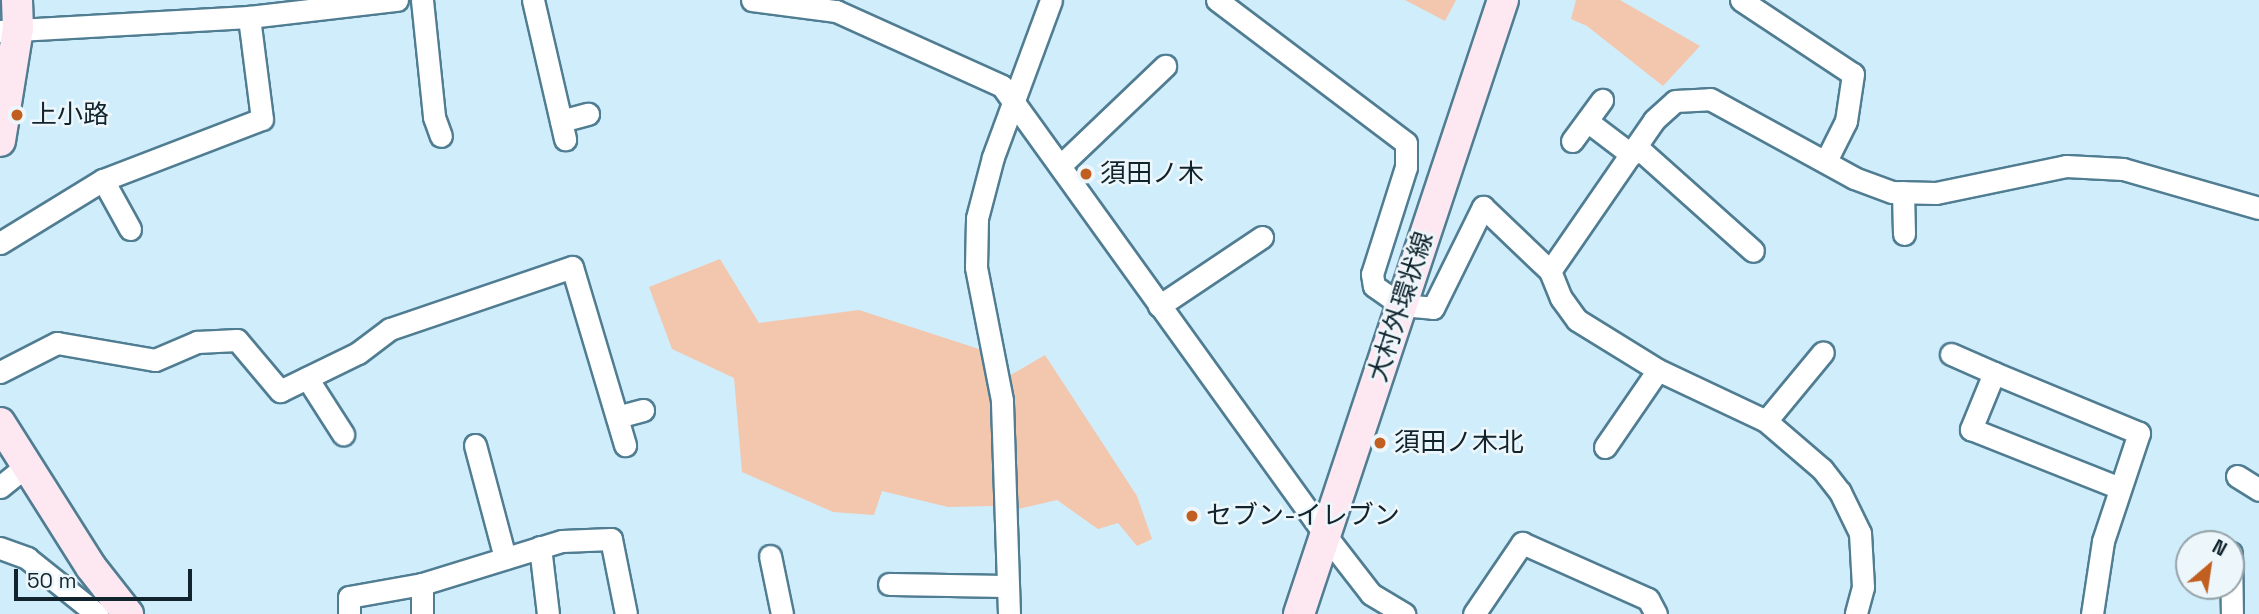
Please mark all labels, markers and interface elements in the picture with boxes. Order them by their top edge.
place label: 上小路 [31,99,109,131]
marker: 上小路 [9,107,25,123]
place label: 須田ノ木 [1100,158,1204,190]
marker: 須田ノ木 [1078,166,1094,182]
street label: 大村外環状線 [1362,228,1440,386]
place label: 須田ノ木北 [1394,427,1524,459]
marker: 須田ノ木北 [1372,435,1388,451]
place label: セブン-イレブン [1206,500,1400,532]
marker: セブン-イレブン [1184,508,1200,524]
north arrow [2175,530,2245,600]
text: N [2208,534,2231,562]
scale bar [18,554,196,598]
text: 50 m [27,567,77,594]

